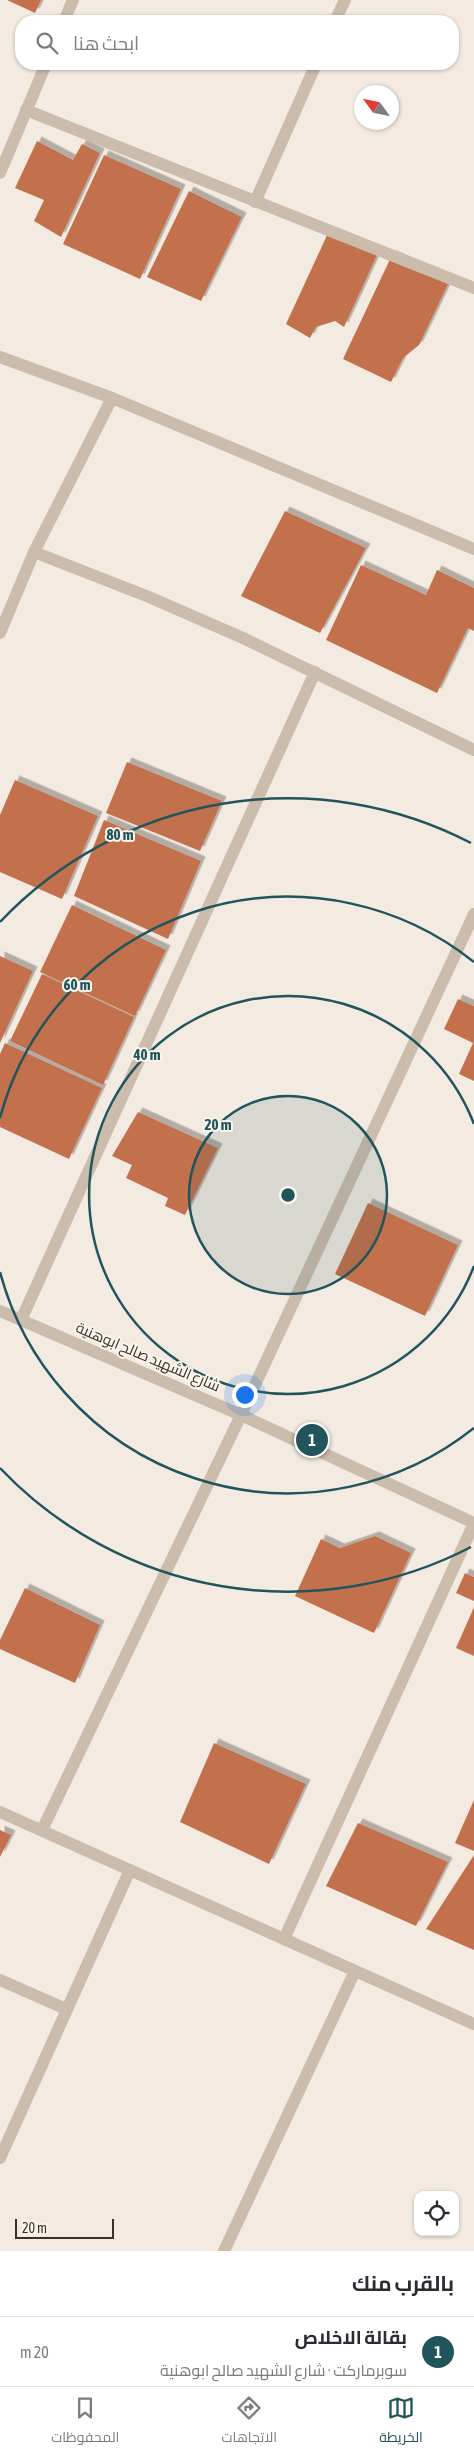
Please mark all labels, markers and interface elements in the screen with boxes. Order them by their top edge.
search box [15,15,459,70]
icon: search [33,29,61,57]
text: ابحث هنا [73,32,139,54]
north arrow [354,85,399,130]
text: 80 m [107,826,134,843]
text: 60 m [64,976,91,993]
text: 40 m [133,1046,161,1063]
text: 20 m [205,1116,232,1133]
centre of rings [279,1186,297,1204]
street label: شارع الشهيد صالح ابوهنية [72,1318,223,1397]
your location [232,1382,258,1408]
pin: 1 [296,1421,328,1459]
map controls [414,2191,459,2236]
button: locate [414,2191,459,2236]
scale bar [15,2216,114,2239]
text: 20 m [22,2220,47,2236]
text: بالقرب منك [352,2271,454,2295]
text: بقالة الاخلاص [295,2326,407,2348]
text: 20 m [20,2343,49,2361]
text: 1 [434,2343,442,2361]
text: سوبرماركت · شارع الشهيد صالح ابوهنية [160,2361,407,2379]
tab: المحفوظات [51,2394,119,2450]
tab: الاتجاهات [222,2394,277,2450]
tab: الخريطة [379,2394,423,2450]

